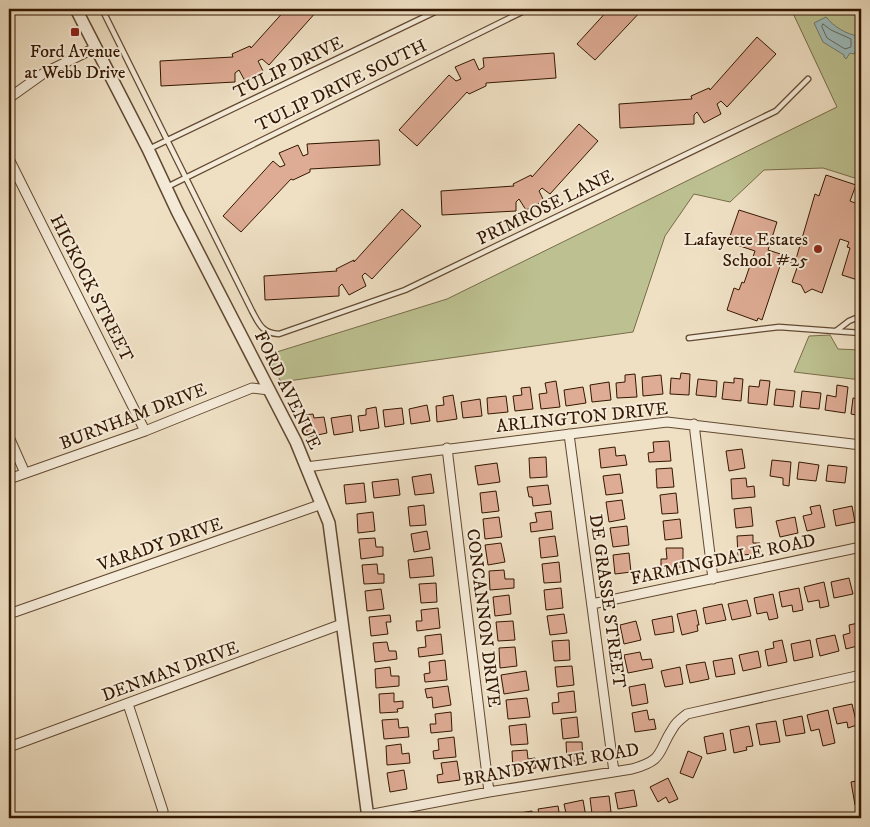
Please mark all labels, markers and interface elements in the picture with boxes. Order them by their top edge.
marker: Ford Avenue at Webb Drive [69,26,81,38]
street label: TULIP DRIVE [230,32,347,104]
street label: TULIP DRIVE SOUTH [252,35,431,137]
place label: Ford Avenue at Webb Drive [24,41,126,84]
street label: PRIMROSE LANE [474,165,618,250]
street label: HICKOCK STREET [45,211,138,366]
place label: Lafayette Estates School #25 [684,229,808,272]
marker: Lafayette Estates School #25 [812,243,824,255]
street label: FORD AVENUE [249,327,325,454]
street label: BURNHAM DRIVE [57,379,210,455]
street label: ARLINGTON DRIVE [495,398,669,438]
street label: VARADY DRIVE [94,513,226,577]
street label: DE GRASSE STREET [584,513,630,690]
street label: CONCANNON DRIVE [461,528,505,709]
street label: FARMINGDALE ROAD [629,530,818,590]
street label: DENMAN DRIVE [99,637,242,707]
street label: BRANDYWINE ROAD [461,739,641,791]

